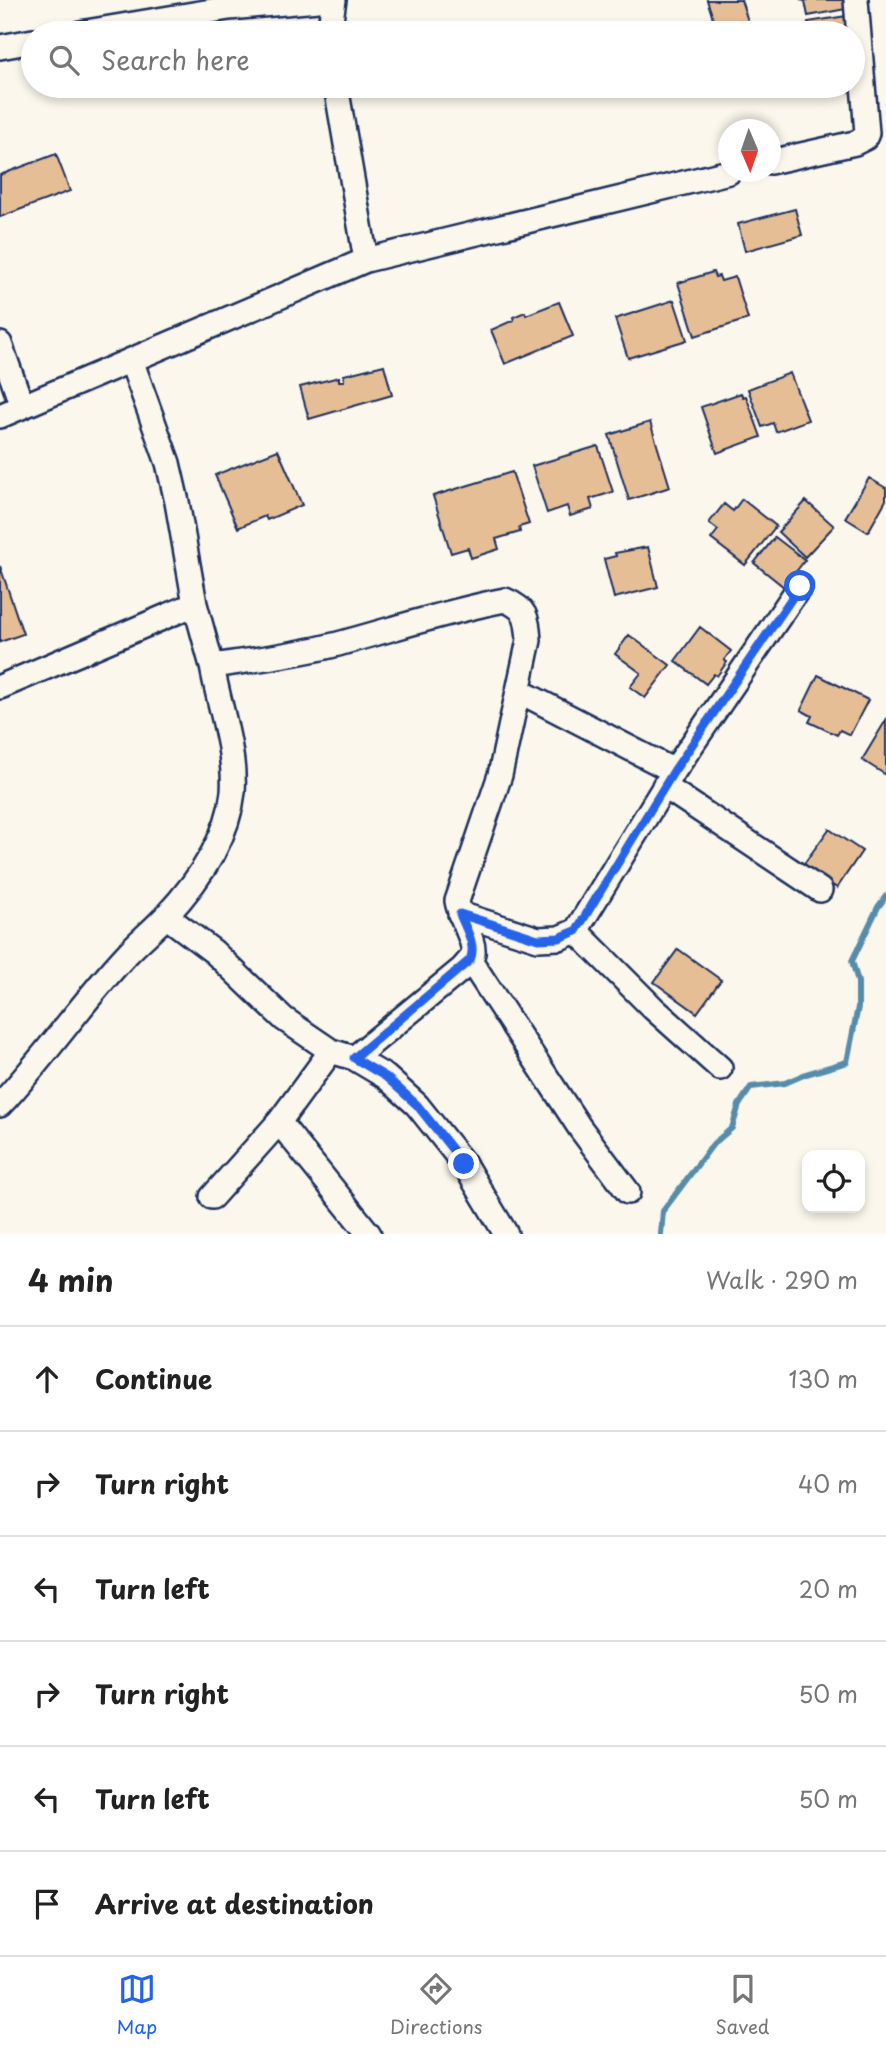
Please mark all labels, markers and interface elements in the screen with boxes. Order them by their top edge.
search box [21,21,865,98]
text: Search here [101,40,250,79]
icon: search [45,41,83,79]
north arrow [718,119,781,182]
route start [784,570,815,601]
route end [448,1148,479,1179]
map controls [802,1150,865,1213]
button: locate [802,1150,865,1213]
text: 4 min [28,1257,114,1302]
text: Walk · 290 m [706,1262,858,1297]
text: Continue [95,1359,212,1398]
icon: ahead [28,1360,66,1398]
text: 130 m [788,1361,858,1396]
text: Turn right [95,1464,229,1503]
icon: right [28,1465,66,1503]
text: 40 m [798,1466,858,1501]
text: Turn left [95,1569,210,1608]
icon: left [28,1570,66,1608]
text: 20 m [799,1571,858,1606]
text: Turn right [95,1674,229,1713]
icon: right [28,1675,66,1713]
text: 50 m [798,1676,858,1711]
text: Turn left [95,1779,210,1818]
icon: left [28,1780,66,1818]
text: 50 m [798,1781,858,1816]
text: Arrive at destination [95,1884,374,1923]
icon: arrive [28,1885,66,1923]
tab: Map [117,1970,157,2040]
tab: Directions [390,1970,483,2040]
tab: Saved [716,1970,769,2040]

